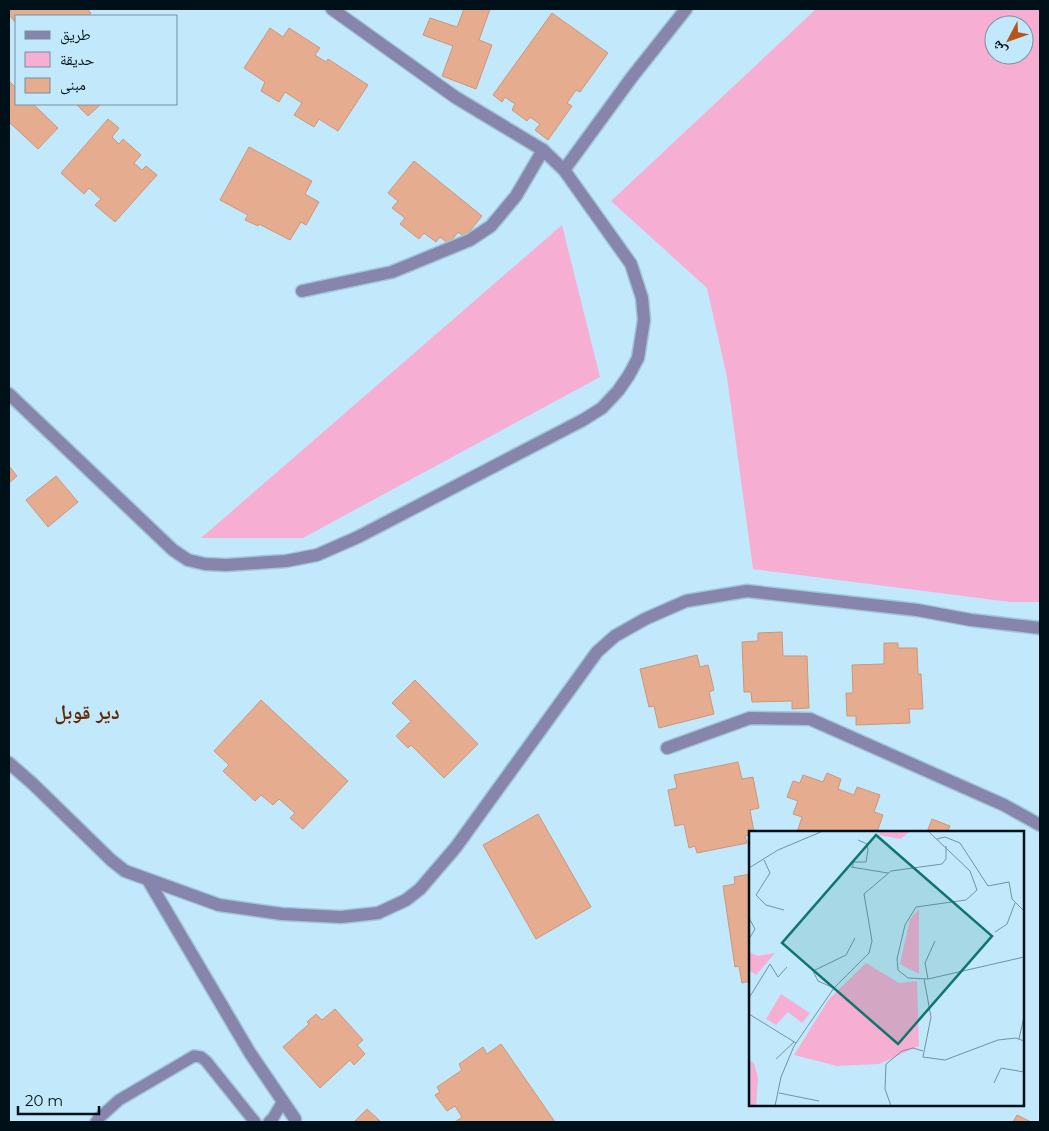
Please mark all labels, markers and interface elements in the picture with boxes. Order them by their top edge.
legend [15,15,178,105]
north arrow [984,15,1034,65]
text: طريق [60,25,91,45]
text: ش [987,37,1011,60]
text: حديقة [60,50,95,69]
text: مبنى [60,75,86,95]
district label: دير قوبل [54,700,120,725]
inset map [749,831,1024,1106]
scale bar [18,1084,99,1116]
text: 20 m [25,1091,63,1110]

